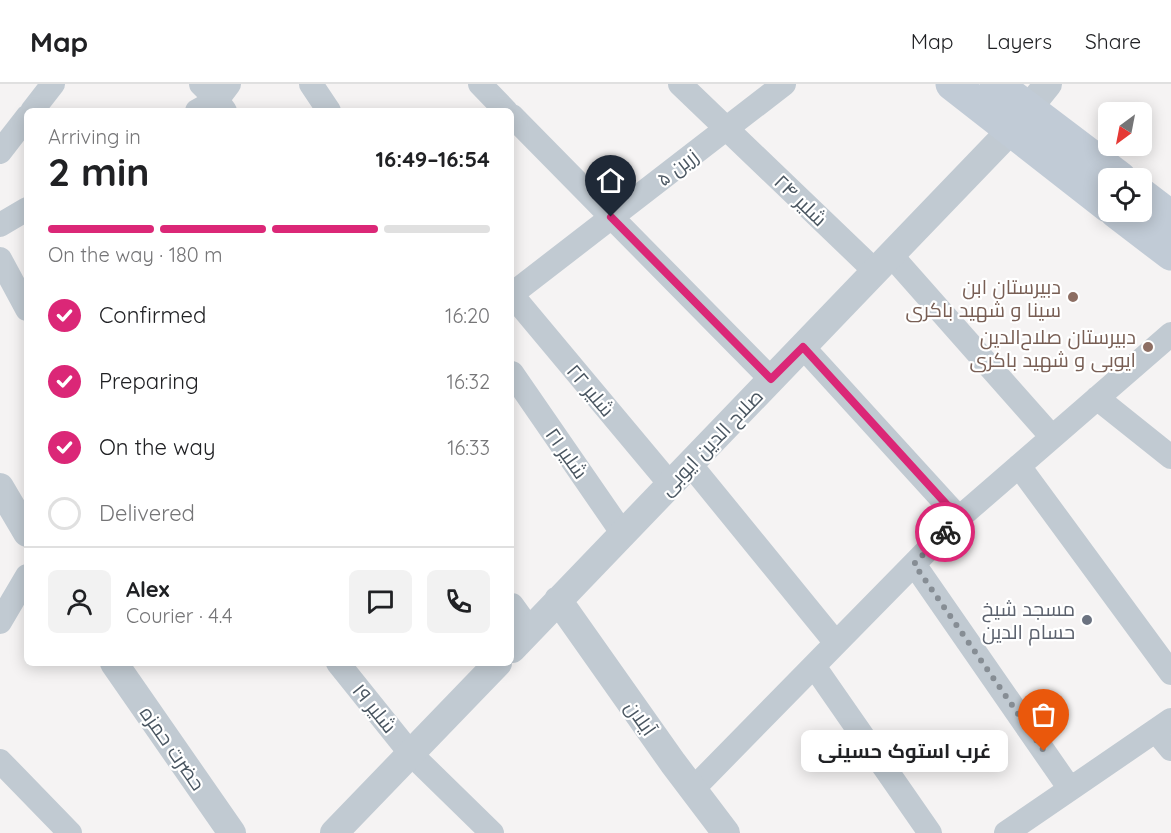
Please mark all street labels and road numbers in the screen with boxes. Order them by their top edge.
street label: زرین ۵ [651,143,704,192]
street label: شلیر ۲۴ [769,169,833,231]
street label: شلیر ۲۲ [562,359,620,421]
street label: صلاح الدین ایوبی [654,383,770,502]
street label: شلیر ۲۱ [540,423,594,483]
street label: شلیر ۱۹ [347,678,403,738]
street label: آیلان [619,695,662,742]
street label: حضرت حمزه [135,701,211,795]

